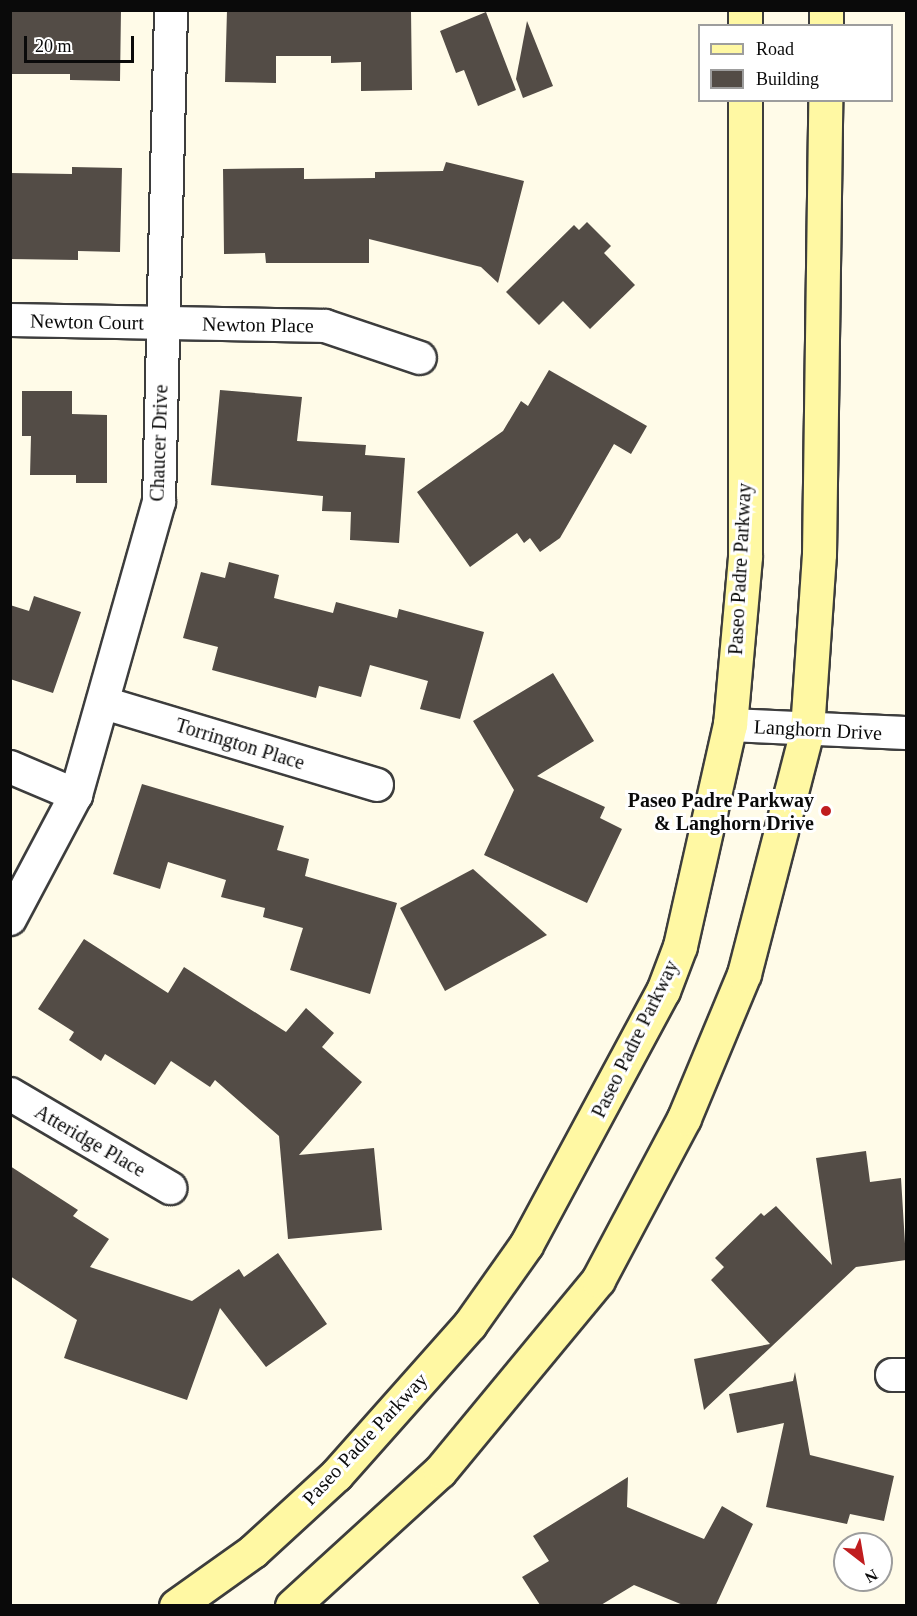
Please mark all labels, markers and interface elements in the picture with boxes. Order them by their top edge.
scale bar [27,24,136,62]
legend [698,24,893,102]
text: 20 m [35,36,72,56]
text: Road [756,39,794,59]
text: Building [756,69,819,89]
street label: Newton Court [30,309,144,335]
street label: Newton Place [202,312,314,338]
street label: Chaucer Drive [145,384,173,502]
street label: Paseo Padre Parkway [724,482,756,656]
street label: Torrington Place [173,713,307,775]
street label: Langhorn Drive [753,715,883,745]
place label: Paseo Padre Parkway & Langhorn Drive [628,788,814,835]
marker: Paseo Padre Parkway & Langhorn Drive [819,804,833,818]
street label: Paseo Padre Parkway [586,956,684,1122]
street label: Atteridge Place [30,1100,150,1182]
street label: Paseo Padre Parkway [298,1368,432,1510]
north arrow [833,1532,893,1592]
text: N [862,1566,881,1586]

